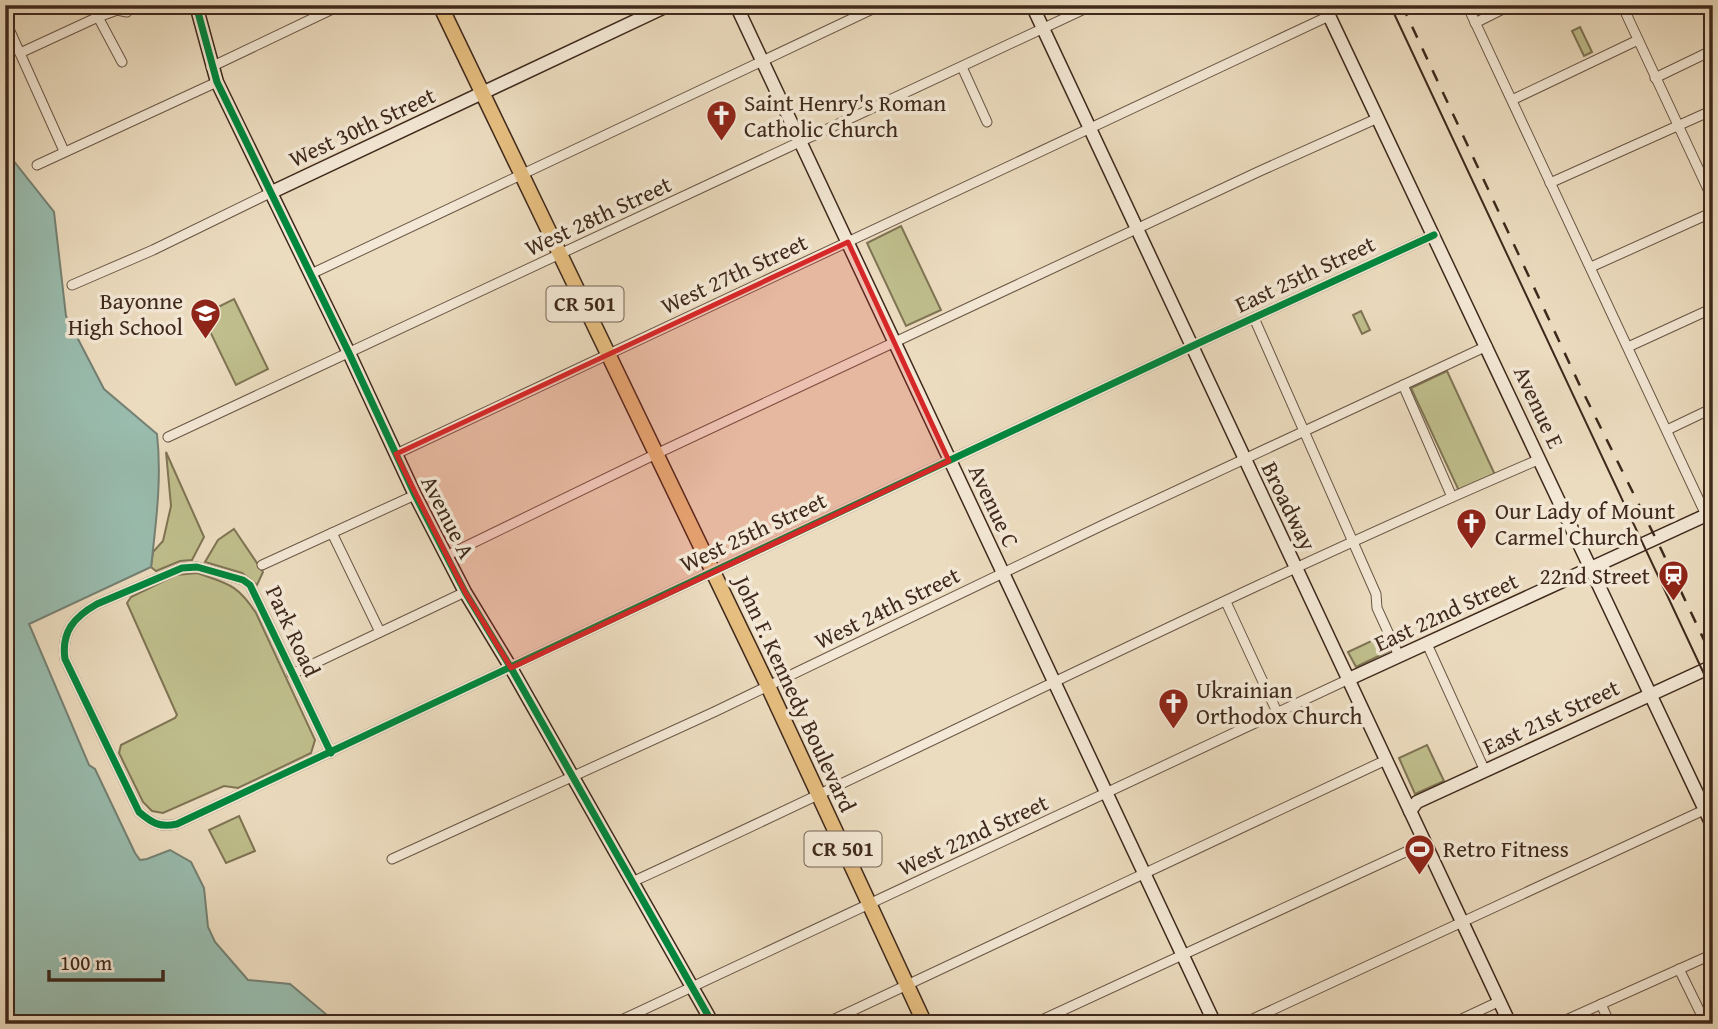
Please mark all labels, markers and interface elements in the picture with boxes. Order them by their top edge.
street label: West 30th Street [283,78,440,175]
place label: Saint Henry's Roman Catholic Church [744,86,946,145]
church icon: Saint Henry's Roman Catholic Church [704,99,738,143]
street label: West 28th Street [519,167,676,264]
street label: West 27th Street [655,225,812,322]
street label: East 25th Street [1229,227,1380,320]
place label: Bayonne High School [68,284,183,343]
road number: CR 501 [546,286,624,322]
school or university icon: Bayonne High School [189,297,223,341]
street label: Avenue E [1506,360,1573,453]
street label: Broadway [1254,456,1325,556]
street label: Avenue C [961,459,1028,553]
street label: Avenue A [413,469,484,564]
street label: West 25th Street [674,483,831,580]
place label: Our Lady of Mount Carmel Church [1495,494,1675,553]
church icon: Our Lady of Mount Carmel Church [1455,507,1489,551]
street label: West 24th Street [808,558,965,657]
place label: 22nd Street [1539,559,1650,592]
station icon: 22nd Street [1656,559,1690,603]
street label: East 22nd Street [1368,564,1523,659]
street label: John F. Kennedy Boulevard [725,568,865,818]
street label: Park Road [258,580,329,683]
street label: East 21st Street [1477,670,1625,763]
place label: Ukrainian Orthodox Church [1196,673,1362,732]
church icon: Ukrainian Orthodox Church [1156,686,1190,730]
street label: West 22nd Street [892,785,1053,884]
road number: CR 501 [804,832,882,866]
sports icon: Retro Fitness [1403,832,1437,876]
place label: Retro Fitness [1443,832,1569,865]
scale bar [49,938,163,982]
text: 100 m [60,947,112,978]

